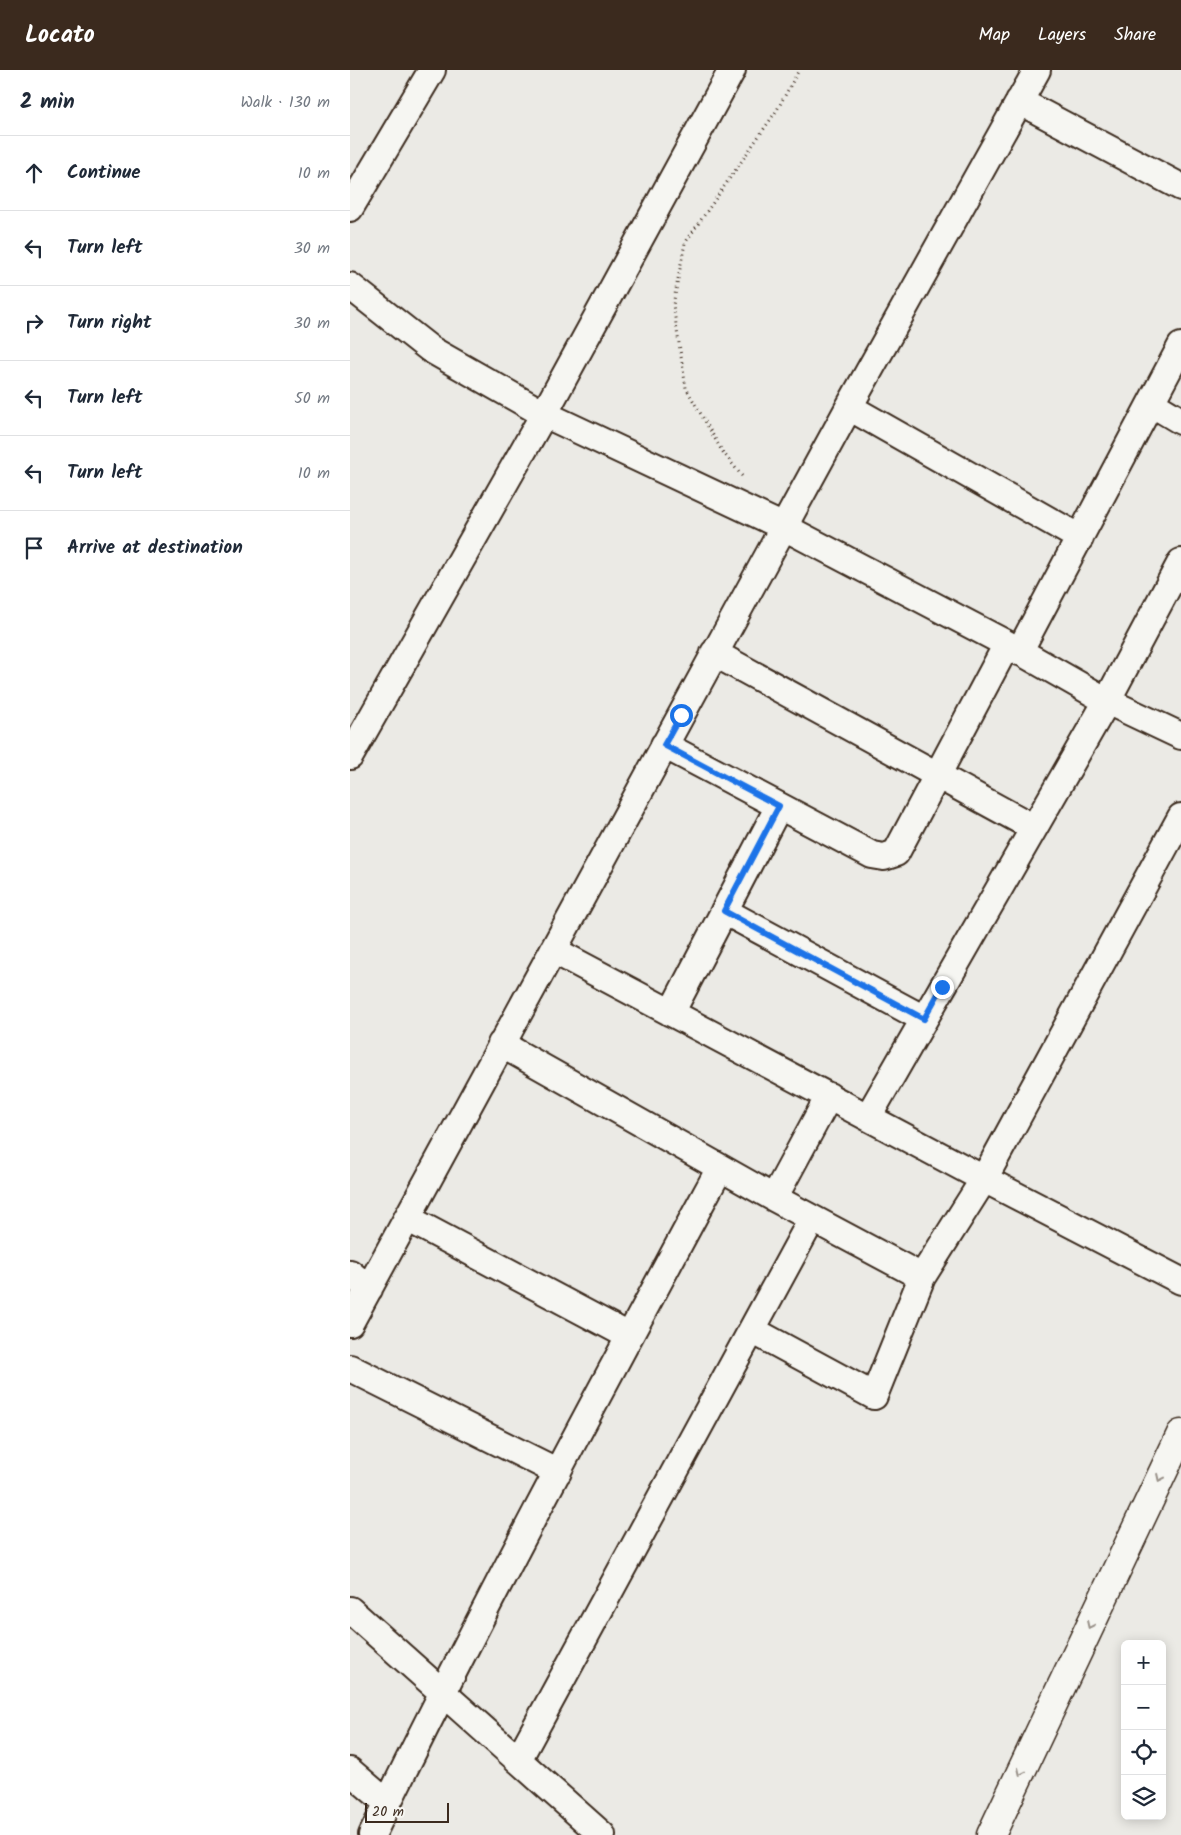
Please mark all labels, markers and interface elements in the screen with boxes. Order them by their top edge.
text: Locato [25,16,95,55]
text: Map [979,21,1010,50]
text: Layers [1038,21,1086,50]
text: Share [1114,21,1156,50]
text: 2 min [20,86,75,119]
text: Walk · 130 m [241,90,330,115]
text: Continue [67,158,140,188]
icon: ahead [20,159,48,187]
text: 10 m [298,161,330,186]
text: Turn left [67,233,142,263]
icon: left [20,234,48,262]
text: 30 m [294,236,330,261]
text: Turn right [67,308,152,338]
icon: right [20,309,48,337]
text: 30 m [294,311,330,336]
text: Turn left [67,383,142,413]
icon: left [20,384,48,412]
text: 50 m [294,386,330,411]
text: Turn left [67,458,142,488]
icon: left [20,459,48,487]
text: 10 m [298,461,330,486]
text: Arrive at destination [67,533,243,563]
icon: arrive [20,534,48,562]
route start [670,704,693,727]
route end [931,976,954,999]
one-way arrow [1156,1473,1166,1482]
one-way arrow [1086,1620,1097,1629]
map controls [1121,1640,1166,1820]
button: + [1121,1640,1166,1685]
button: − [1121,1685,1166,1730]
button: locate [1121,1730,1166,1775]
one-way arrow [1017,1767,1027,1776]
button: layers [1121,1775,1166,1820]
scale bar [365,1800,449,1823]
text: 20 m [372,1801,404,1823]

